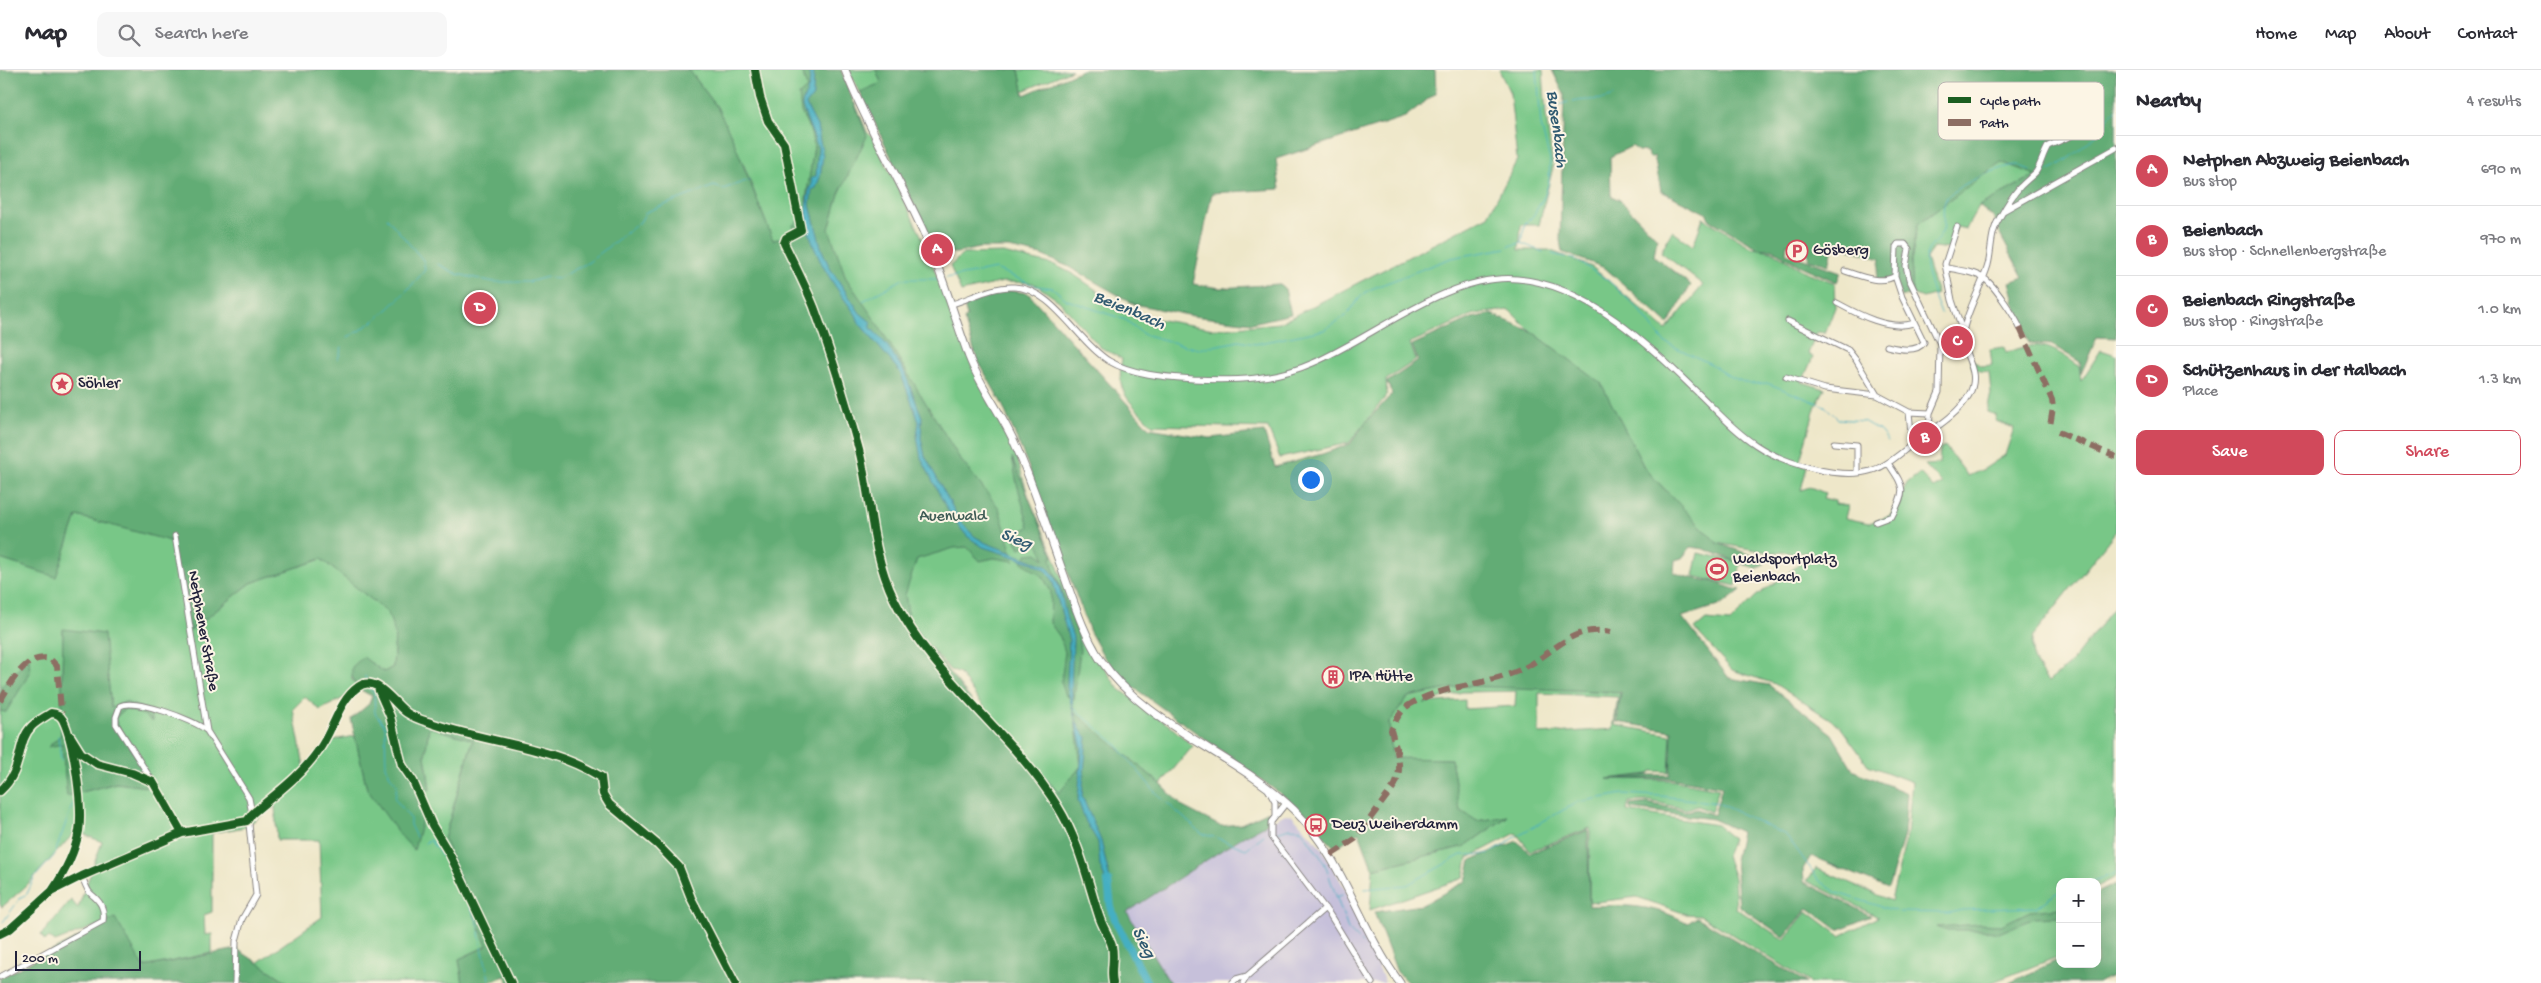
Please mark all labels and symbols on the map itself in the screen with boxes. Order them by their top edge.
legend [1938,82,2104,140]
water label: Busenbach [1541,89,1571,169]
text: Cycle path [1980,94,2041,111]
text: Path [1979,116,2009,133]
pin: A [921,231,953,269]
parking icon: Gösberg [1785,239,1809,263]
place label: Gösberg [1813,242,1869,261]
water label: Beienbach [1090,287,1168,336]
pin: D [464,289,496,327]
pin: C [1941,323,1973,361]
place icon: Söhler [50,372,74,396]
place label: Söhler [78,375,121,394]
pin: B [1909,419,1941,457]
your location [1298,467,1324,493]
park label: Auenwald [920,508,988,527]
water label: Sieg [997,525,1036,556]
place label: Waldsportplatz Beienbach [1732,551,1837,588]
sports icon: Waldsportplatz Beienbach [1705,557,1729,581]
street label: Netphener Straße [182,569,222,693]
building icon: IPA Hütte [1321,665,1345,689]
place label: IPA Hütte [1349,668,1414,687]
bus stop icon: Deuz Weiherdamm [1304,813,1328,837]
place label: Deuz Weiherdamm [1331,816,1459,835]
water label: Sieg [1126,924,1161,964]
scale bar [15,948,141,971]

